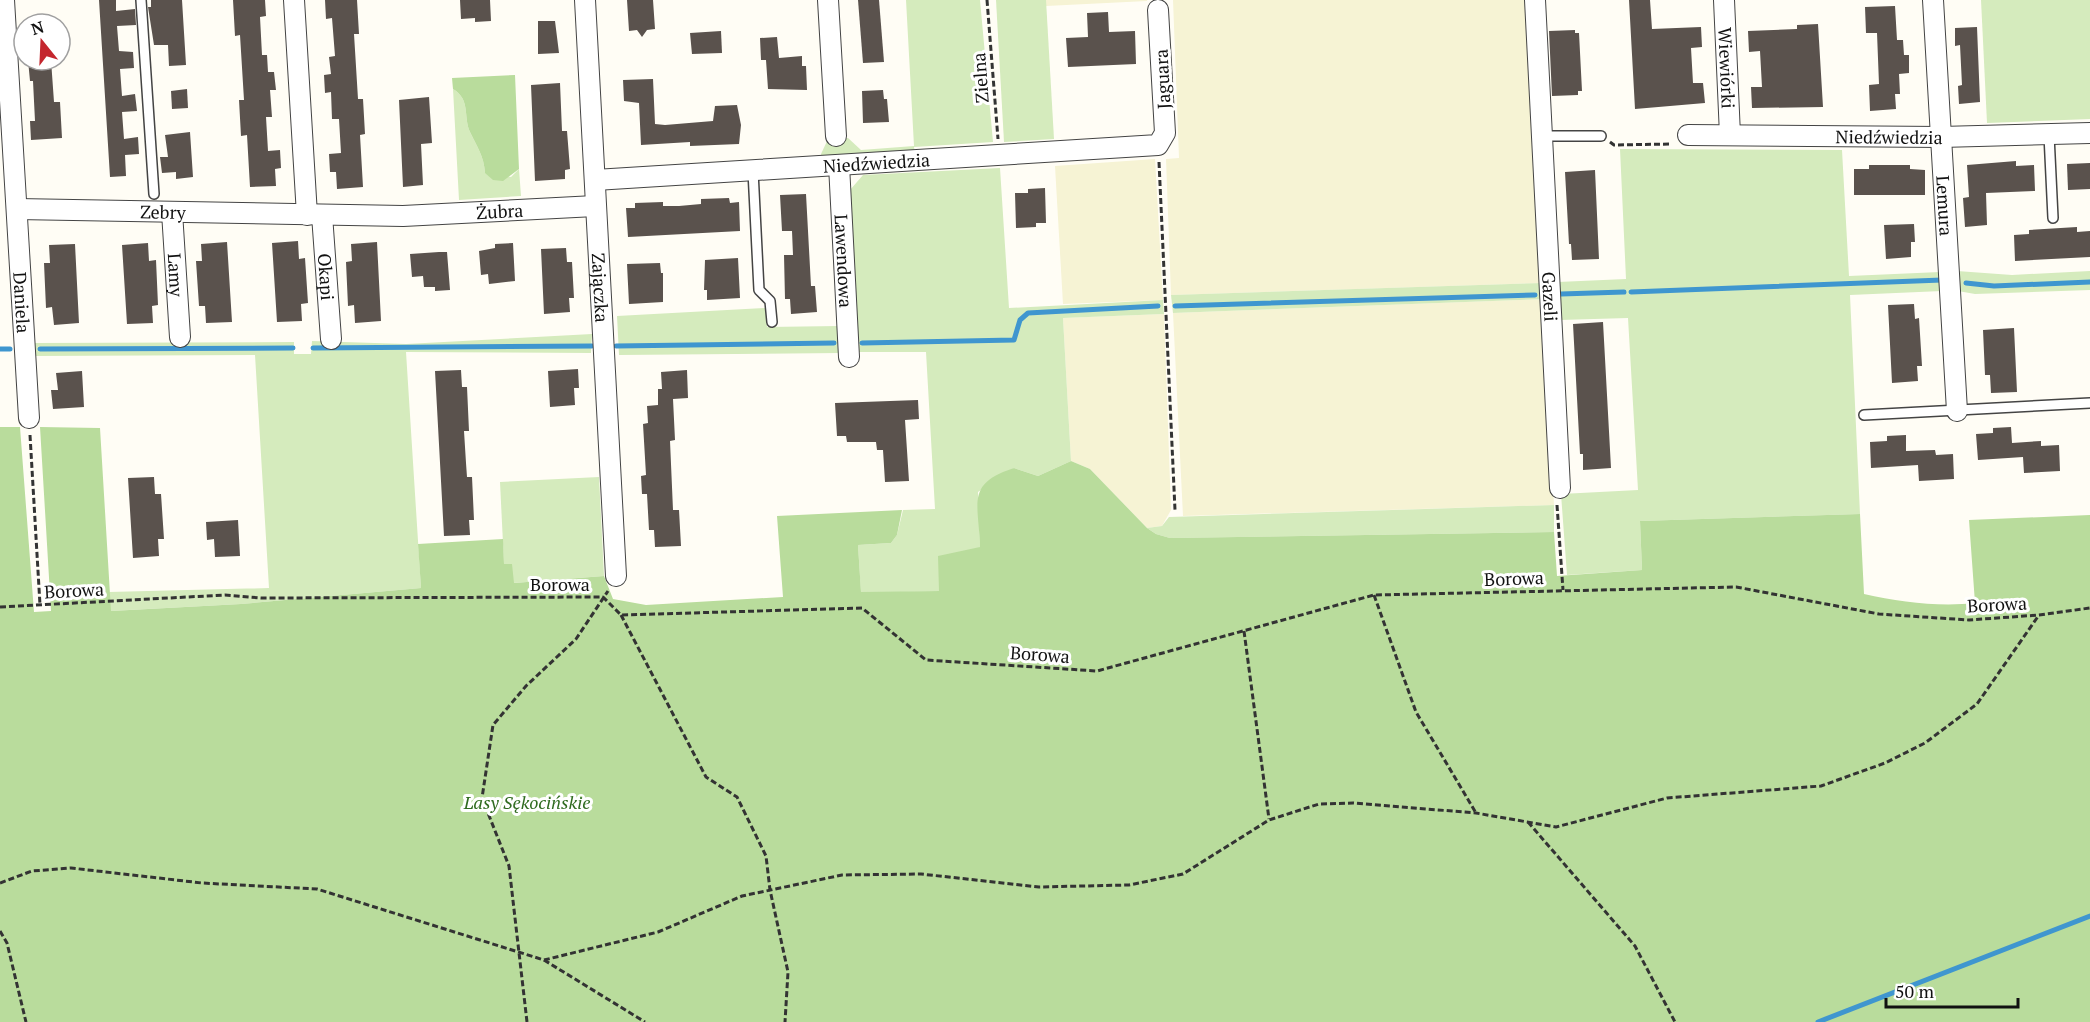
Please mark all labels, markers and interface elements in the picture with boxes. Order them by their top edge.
north arrow [12,12,72,72]
text: N [28,15,47,40]
street label: Wiewiórki [1713,27,1741,109]
street label: Jaguara [1148,48,1176,110]
street label: Zielna [966,52,994,104]
street label: Niedźwiedzia [1835,124,1943,149]
street label: Niedźwiedzia [822,147,931,178]
street label: Lemura [1931,175,1959,237]
street label: Żubra [476,198,524,224]
street label: Zebry [140,199,187,224]
street label: Lawendowa [830,214,858,308]
street label: Lamy [163,252,189,298]
street label: Okapi [313,252,340,301]
street label: Zajączka [587,252,614,323]
street label: Daniela [8,271,36,334]
street label: Gazeli [1537,271,1563,322]
street label: Borowa [1484,565,1544,591]
street label: Borowa [530,572,590,596]
street label: Borowa [43,576,105,604]
street label: Borowa [1966,590,2028,618]
street label: Borowa [1009,640,1071,668]
park label: Lasy Sękocińskie [463,790,590,814]
scale bar [1886,971,2018,1009]
text: 50 m [1895,979,1935,1003]

